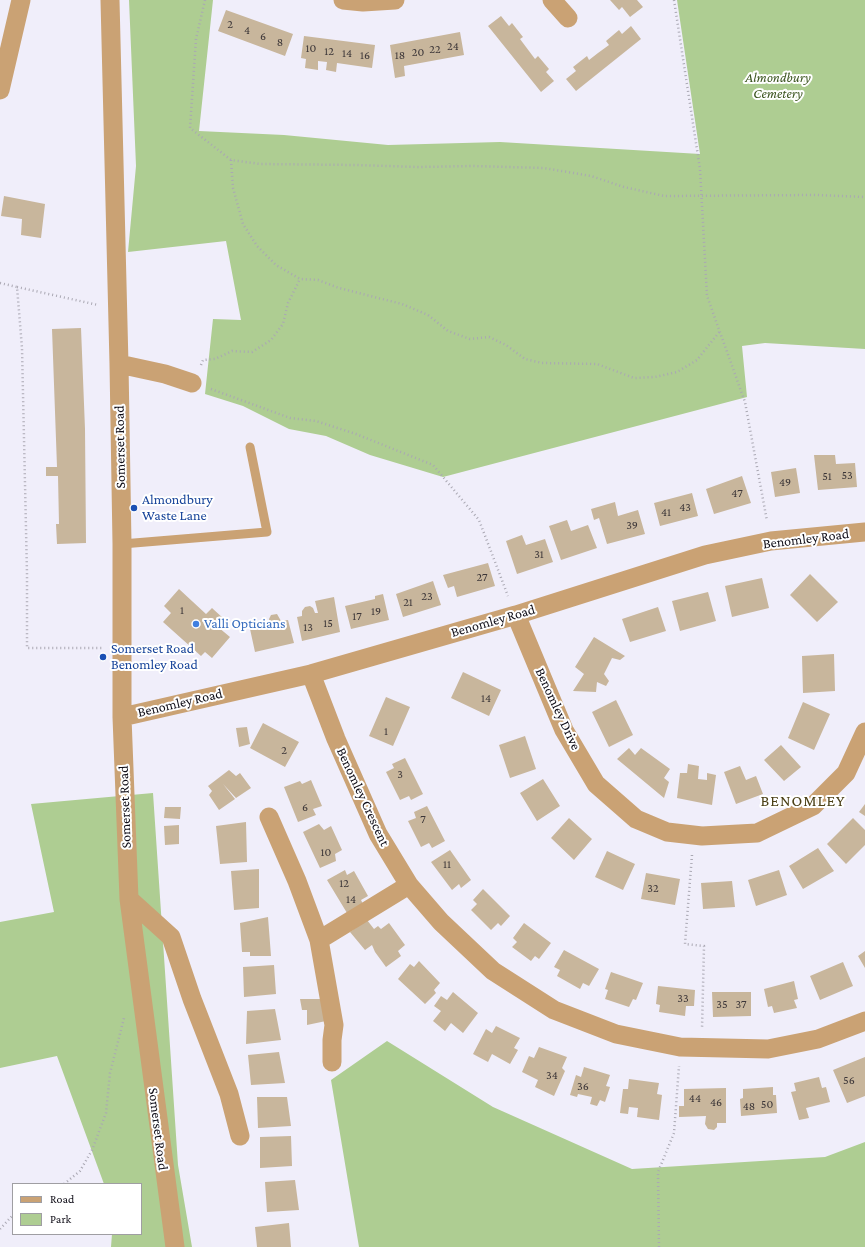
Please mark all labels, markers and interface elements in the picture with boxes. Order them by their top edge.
house number: 2 [227,17,233,31]
house number: 4 [244,23,250,37]
house number: 6 [260,29,266,43]
house number: 8 [277,35,283,49]
house number: 24 [447,39,459,53]
house number: 10 [306,41,316,55]
house number: 22 [429,42,441,56]
house number: 12 [324,44,334,58]
house number: 20 [412,45,424,59]
house number: 14 [342,46,352,60]
house number: 16 [360,48,370,62]
house number: 18 [395,48,405,62]
park label: Almondbury Cemetery [745,70,811,102]
street label: Somerset Road [111,405,129,489]
house number: 53 [841,468,853,482]
house number: 51 [822,469,832,483]
house number: 49 [779,475,791,489]
house number: 47 [731,486,743,500]
place label: Almondbury Waste Lane [142,492,213,524]
house number: 43 [679,500,691,514]
marker: Almondbury Waste Lane [129,503,139,513]
house number: 41 [661,505,671,519]
house number: 39 [626,518,638,532]
street label: Benomley Road [762,525,850,553]
house number: 31 [534,547,544,561]
house number: 27 [476,570,488,584]
house number: 23 [421,589,433,603]
house number: 21 [403,595,413,609]
street label: Benomley Road [449,601,537,641]
house number: 1 [180,603,184,617]
house number: 19 [371,604,381,618]
house number: 17 [352,609,362,623]
place label: Valli Opticians [204,616,285,632]
house number: 15 [323,616,333,630]
marker: Valli Opticians [191,619,201,629]
house number: 13 [303,620,313,634]
place label: Somerset Road Benomley Road [111,641,198,674]
marker: Somerset Road Benomley Road [98,652,108,662]
street label: Benomley Drive [532,665,584,753]
street label: Benomley Road [136,685,224,721]
house number: 14 [481,691,491,705]
house number: 1 [384,724,388,738]
house number: 2 [281,743,287,757]
street label: Benomley Crescent [333,745,393,849]
street label: Somerset Road [115,765,135,849]
house number: 3 [397,767,403,781]
district label: BENOMLEY [761,791,845,811]
house number: 6 [302,800,308,814]
house number: 7 [420,812,426,826]
house number: 10 [321,845,331,859]
house number: 11 [443,857,451,871]
house number: 12 [339,876,349,890]
house number: 32 [647,881,659,895]
house number: 14 [346,892,356,906]
house number: 33 [677,991,689,1005]
house number: 35 [716,997,728,1011]
house number: 37 [735,997,747,1011]
house number: 34 [546,1068,558,1082]
house number: 56 [843,1073,855,1087]
house number: 36 [577,1079,589,1093]
street label: Somerset Road [145,1087,171,1171]
house number: 44 [689,1091,701,1105]
house number: 46 [710,1095,722,1109]
house number: 50 [761,1097,773,1111]
house number: 48 [743,1099,755,1113]
legend [12,1183,142,1235]
text: Road [50,1192,74,1206]
text: Park [50,1212,71,1226]

